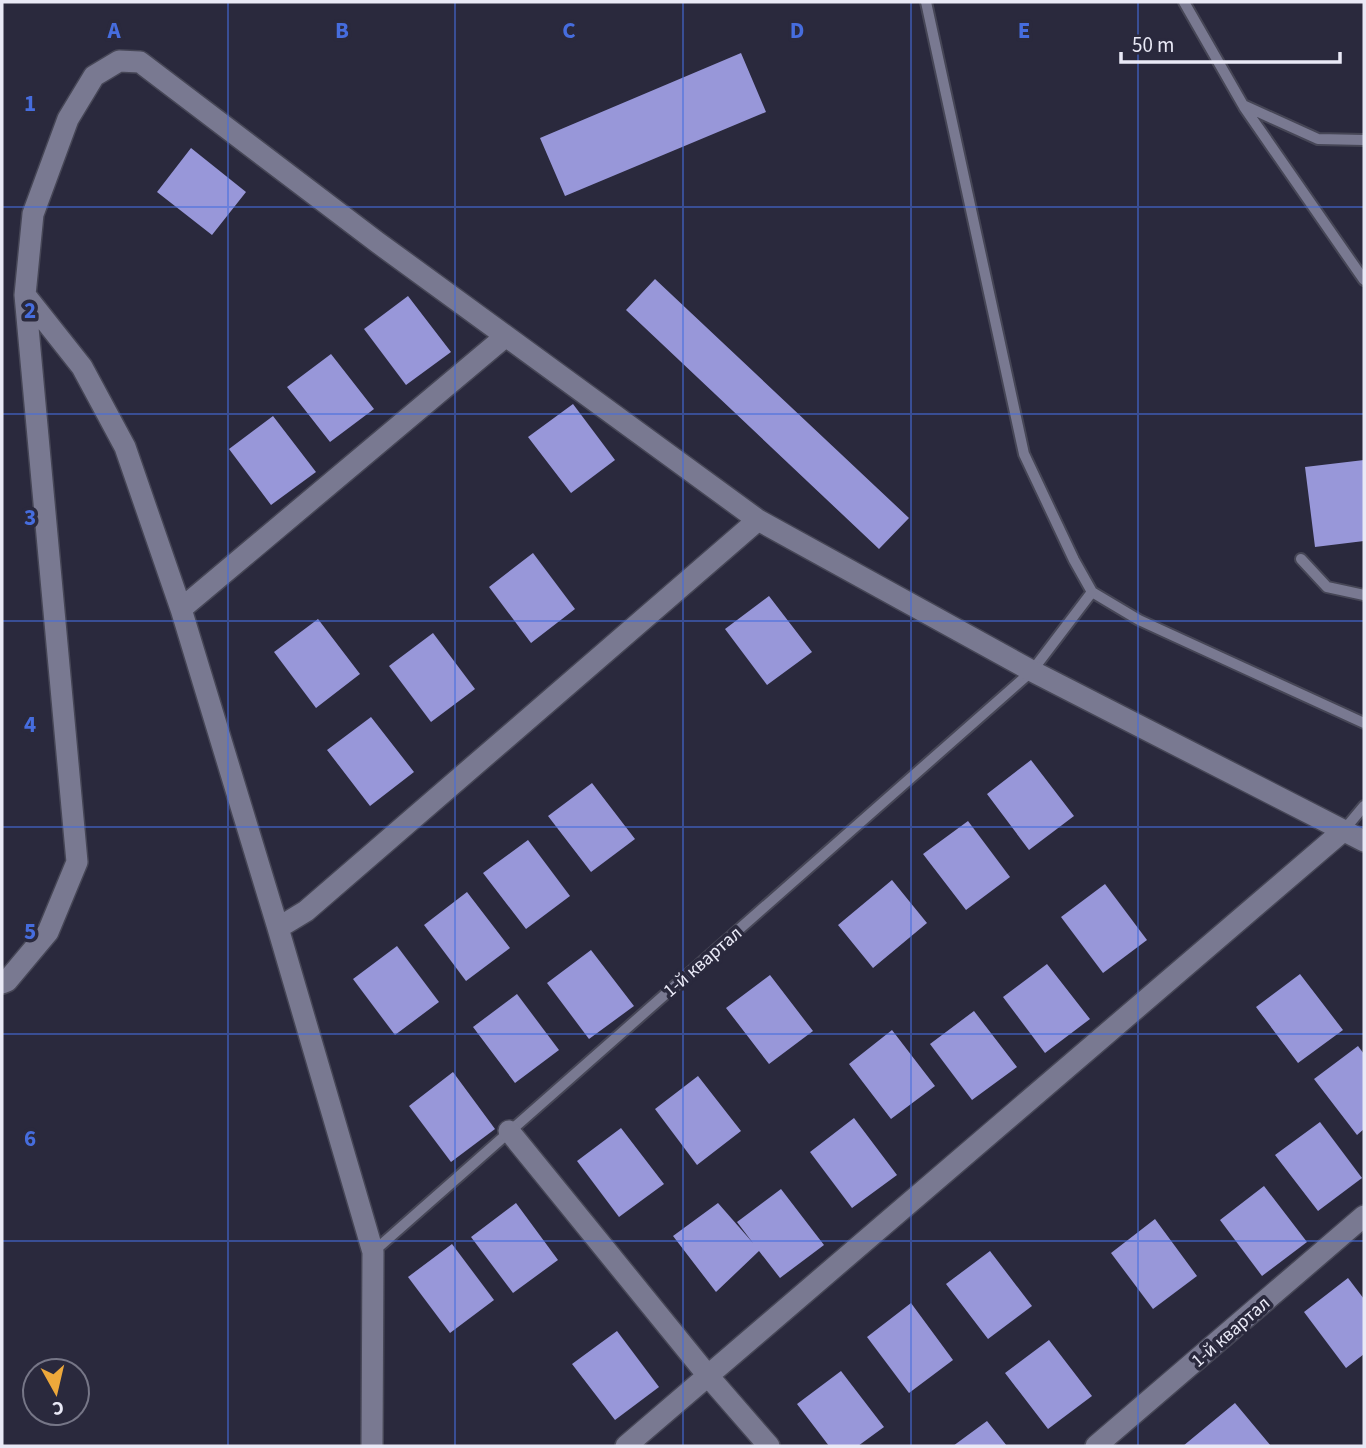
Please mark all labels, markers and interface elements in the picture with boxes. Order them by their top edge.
text: A [106,14,121,47]
text: B [335,14,349,47]
text: C [562,14,576,47]
text: D [790,14,804,47]
text: E [1018,14,1030,47]
scale bar [1121,21,1340,65]
text: 50 m [1132,30,1174,60]
text: 1 [24,87,36,120]
text: 2 [24,294,36,327]
text: 3 [24,501,36,534]
text: 4 [24,708,36,741]
text: 5 [24,915,36,948]
street label: 1-й квартал [658,920,748,1004]
text: 6 [24,1122,36,1155]
street label: 1-й квартал [1186,1290,1276,1374]
north arrow [21,1357,91,1427]
text: С [51,1393,66,1421]

